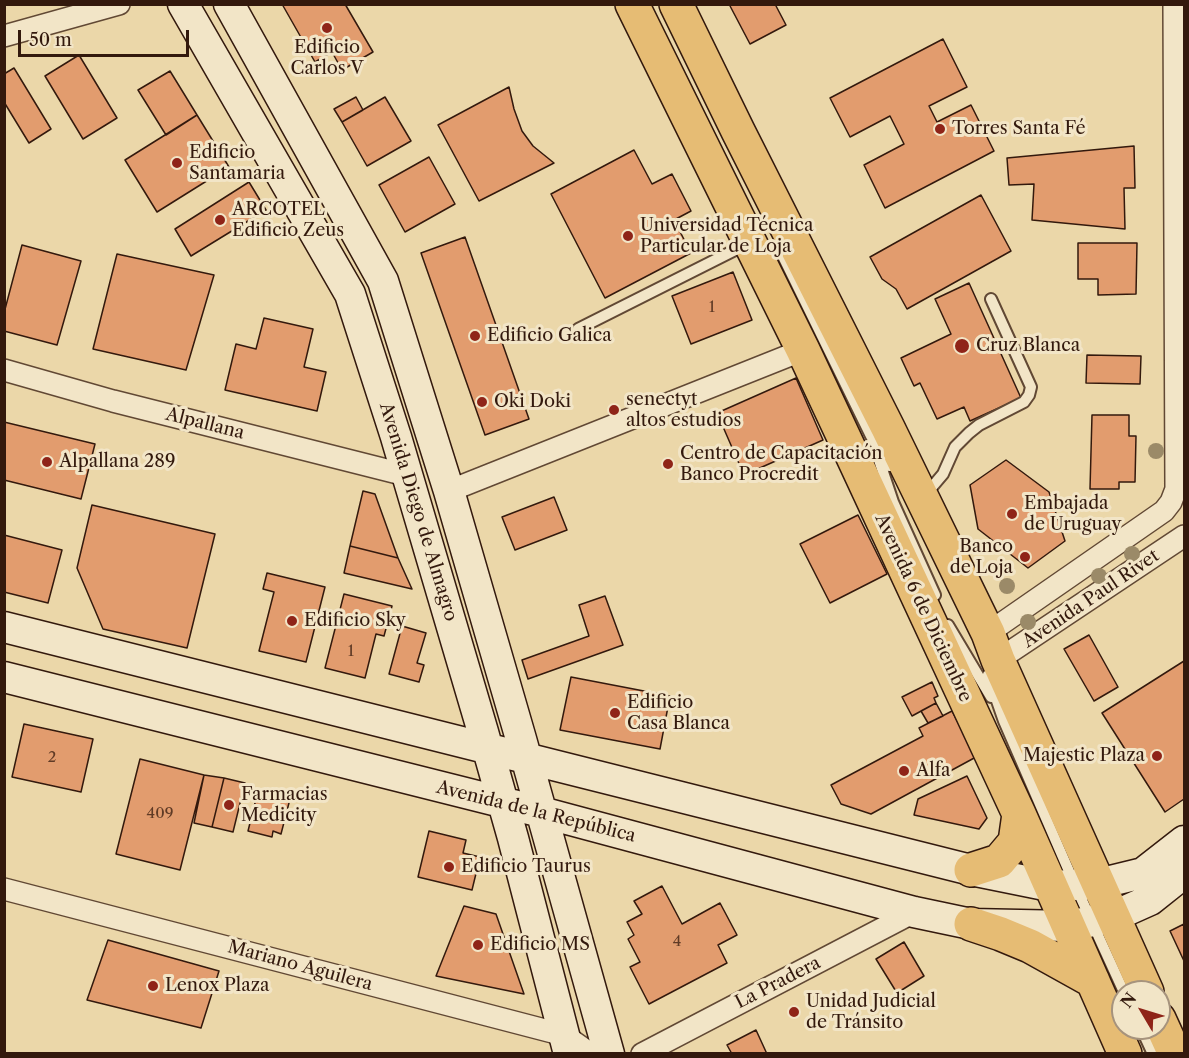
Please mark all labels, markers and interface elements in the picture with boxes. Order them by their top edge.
scale bar [21,18,192,56]
marker: Edificio Carlos V [320,21,334,35]
text: 50 m [29,29,72,51]
place label: Edificio Carlos V [291,37,363,80]
place label: Torres Santa Fé [952,118,1086,140]
marker: Torres Santa Fé [933,122,947,136]
place label: Edificio Santamaria [189,142,285,184]
marker: Edificio Santamaria [170,156,184,170]
place label: ARCOTEL Edificio Zeus [232,199,344,242]
marker: ARCOTEL Edificio Zeus [213,213,227,227]
place label: Universidad Técnica Particular de Loja [640,215,813,258]
marker: Universidad Técnica Particular de Loja [621,229,635,243]
house number: 1 [709,299,715,317]
place label: Edificio Galica [487,325,612,347]
marker: Edificio Galica [468,329,482,343]
place label: Cruz Blanca [976,335,1080,357]
marker: Cruz Blanca [953,337,971,355]
place label: senectyt altos estudios [626,389,741,432]
place label: Oki Doki [494,391,571,413]
marker: Oki Doki [475,395,489,409]
street label: Avenida Diego de Almagro [374,400,462,624]
marker: senectyt altos estudios [607,403,621,417]
street label: Alpallana [163,404,247,444]
place label: Centro de Capacitación Banco Procredit [680,443,883,486]
place label: Alpallana 289 [59,451,176,473]
marker: Alpallana 289 [40,455,54,469]
marker: Centro de Capacitación Banco Procredit [661,457,675,471]
place label: Embajada de Uruguay [1024,493,1122,536]
marker: Embajada de Uruguay [1005,507,1019,521]
street label: Avenida 6 de Diciembre [870,511,976,705]
place label: Banco de Loja [950,536,1013,578]
street label: Avenida Paul Rivet [1019,545,1163,653]
marker: Banco de Loja [1018,550,1032,564]
place label: Edificio Sky [304,610,406,632]
marker: Edificio Sky [285,614,299,628]
house number: 1 [348,643,354,661]
place label: Edificio Casa Blanca [627,692,730,734]
marker: Edificio Casa Blanca [608,706,622,720]
place label: Majestic Plaza [1023,745,1145,767]
house number: 2 [48,749,56,767]
marker: Majestic Plaza [1150,749,1164,763]
place label: Alfa [916,760,951,782]
marker: Alfa [897,764,911,778]
street label: Avenida de la República [434,777,638,847]
place label: Farmacias Medicity [241,784,328,826]
marker: Farmacias Medicity [222,798,236,812]
house number: 409 [147,805,173,823]
place label: Edificio Taurus [461,856,591,878]
marker: Edificio Taurus [442,860,456,874]
house number: 4 [673,933,681,951]
place label: Edificio MS [490,934,590,956]
street label: Mariano Aguilera [225,936,375,996]
marker: Edificio MS [471,938,485,952]
street label: La Pradera [732,952,824,1014]
place label: Lenox Plaza [165,975,269,997]
marker: Lenox Plaza [146,979,160,993]
north arrow [1111,980,1171,1040]
text: N [1116,989,1141,1012]
place label: Unidad Judicial de Tránsito [806,991,936,1034]
marker: Unidad Judicial de Tránsito [787,1005,801,1019]

